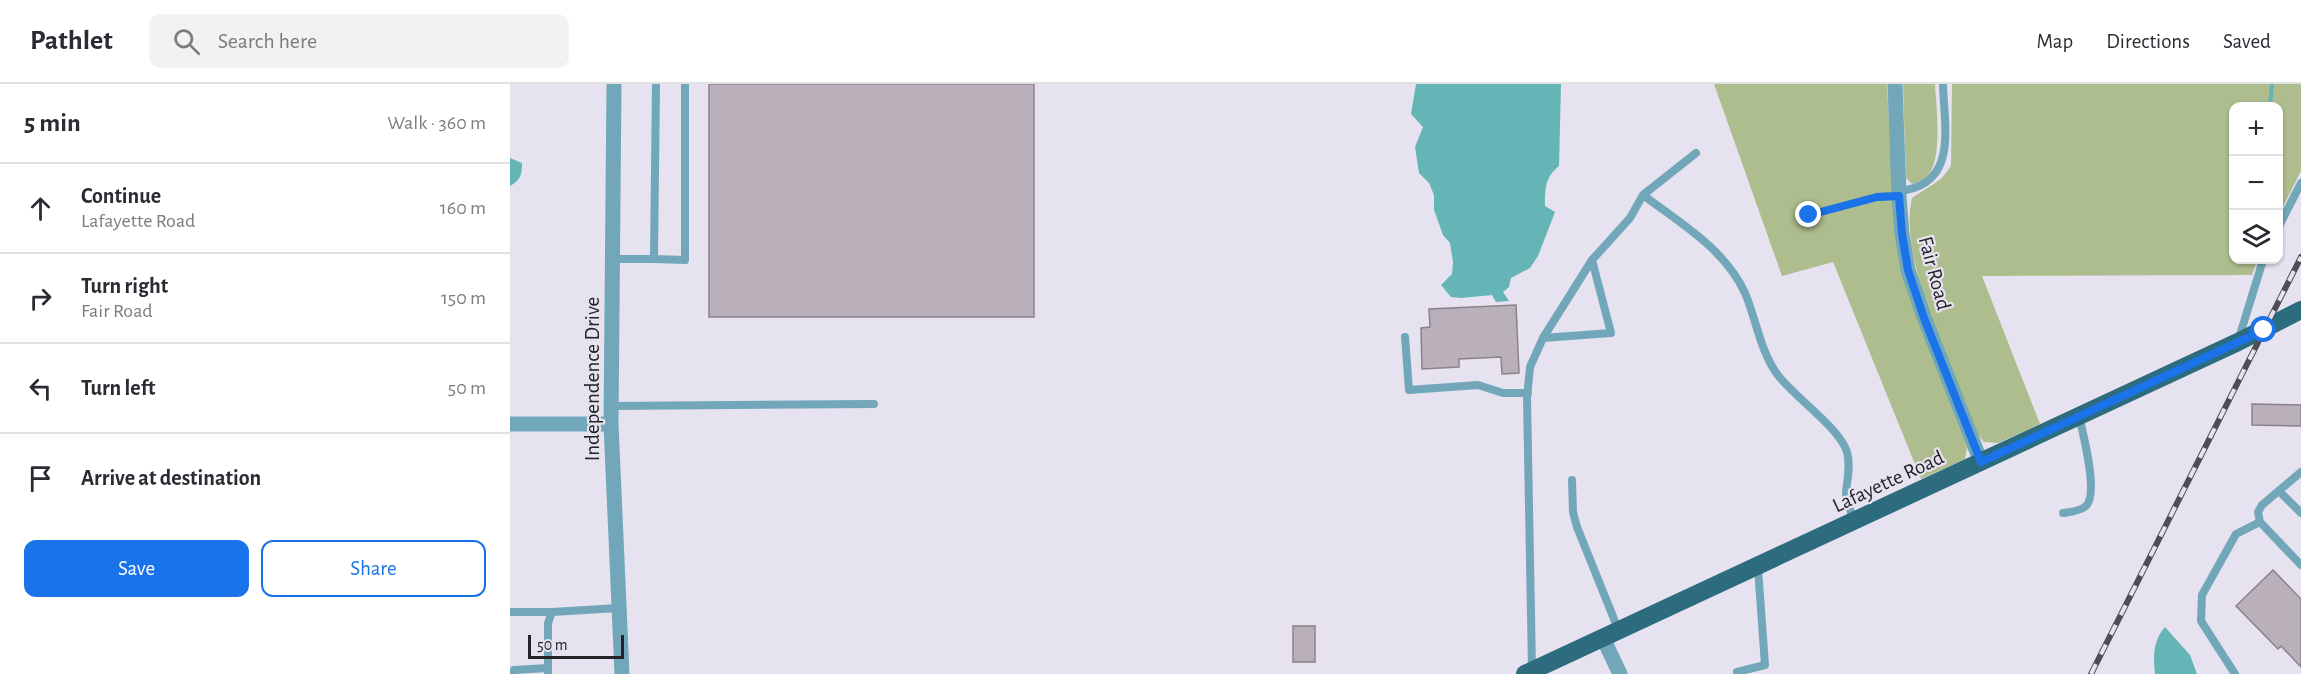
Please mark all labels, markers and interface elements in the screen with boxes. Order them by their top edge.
search box [149,14,569,68]
icon: search [170,25,203,58]
text: Pathlet [30,27,113,55]
text: Search here [218,30,317,52]
text: Map [2037,31,2073,52]
text: Directions [2106,31,2190,52]
text: Saved [2223,31,2271,52]
map controls [2229,102,2283,264]
button: + [2229,102,2283,156]
text: 5 min [24,110,81,136]
text: Walk · 360 m [387,113,486,133]
button: − [2229,156,2283,210]
text: Continue [81,185,161,207]
icon: ahead [24,192,57,225]
text: 160 m [440,198,486,218]
route end [1795,201,1821,227]
button: layers [2229,210,2283,264]
text: Lafayette Road [81,211,195,231]
street label: Fair Road [1915,234,1954,312]
text: Turn right [81,275,168,297]
icon: right [24,282,57,315]
text: 150 m [441,288,486,308]
street label: Independence Drive [582,297,603,461]
text: Fair Road [81,301,153,321]
route start [2250,316,2276,342]
icon: left [24,372,57,405]
text: Turn left [81,377,155,399]
text: 50 m [448,378,486,398]
street label: Lafayette Road [1829,446,1947,516]
icon: arrive [24,462,57,495]
text: Arrive at destination [81,467,261,489]
button: Save [24,540,249,597]
button: Share [261,540,486,597]
scale bar [528,632,624,660]
text: 50 m [537,637,568,653]

